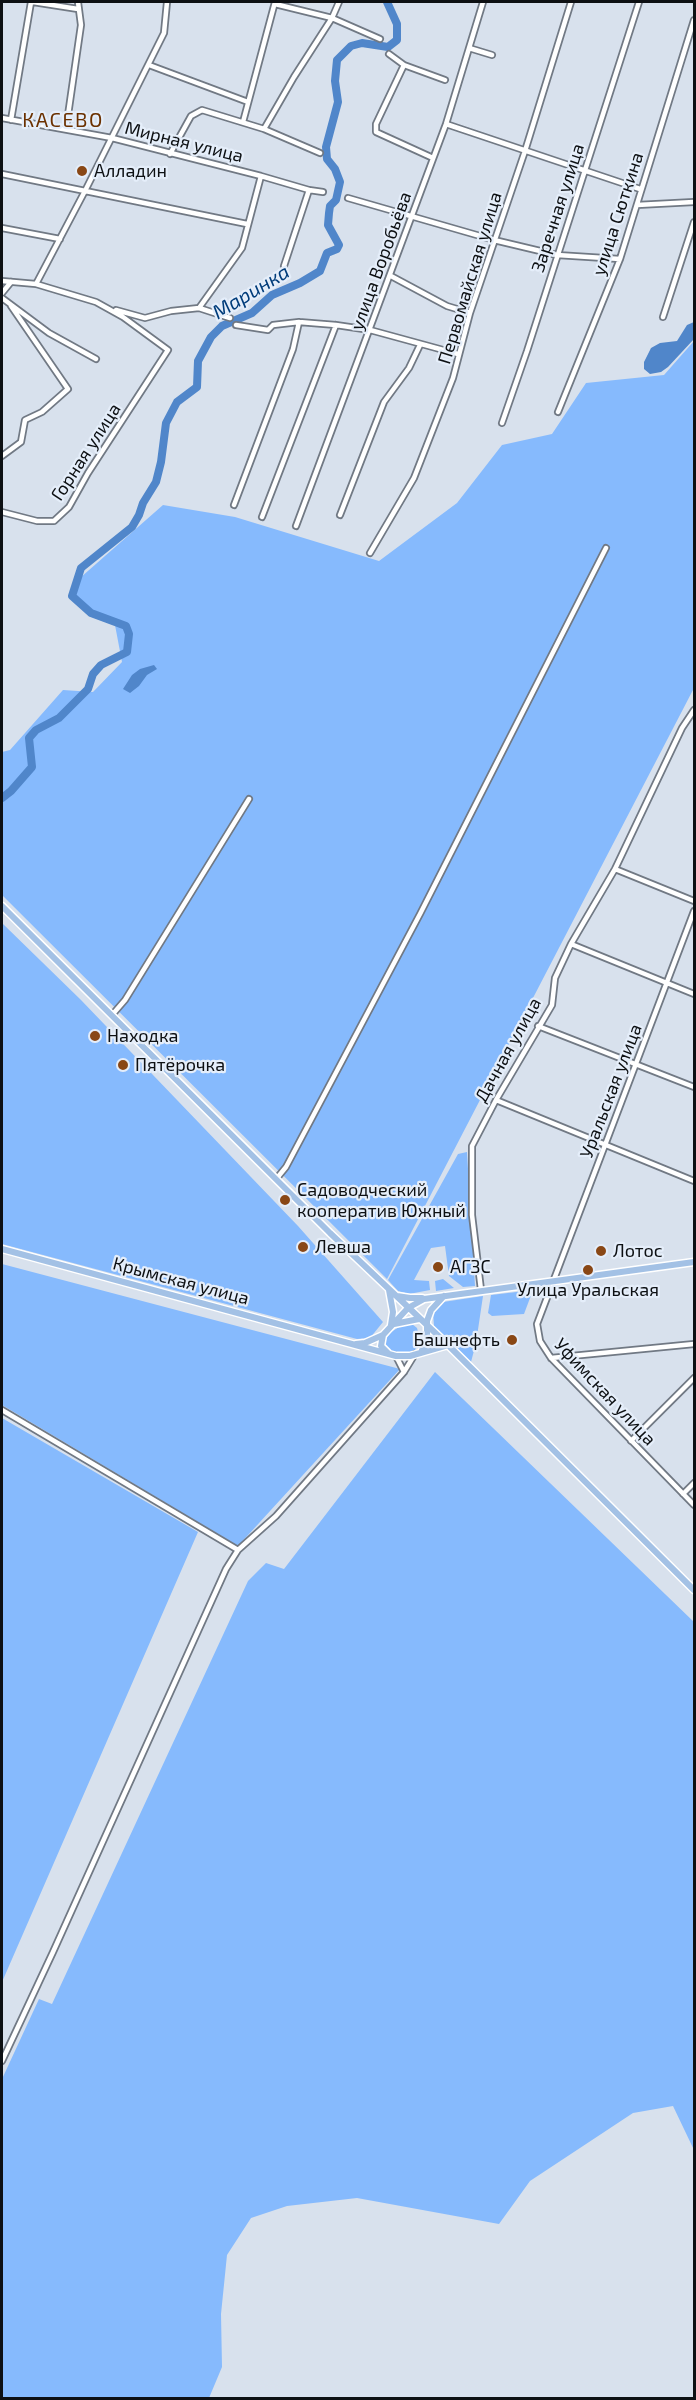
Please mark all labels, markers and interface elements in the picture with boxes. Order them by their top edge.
district label: КАСЕВО [22,108,104,132]
street label: Мирная улица [123,117,245,167]
street label: Заречная улица [527,141,589,275]
street label: улица Сюткина [588,150,648,278]
place label: Алладин [94,160,167,182]
marker: Алладин [75,164,89,178]
street label: улица Воробьёва [346,189,416,333]
street label: Первомайская улица [434,189,506,367]
water label: Маринка [208,260,294,324]
street label: Горная улица [47,399,125,505]
street label: Дачная улица [470,994,546,1106]
street label: Уральская улица [575,1021,647,1161]
place label: Находка [107,1025,179,1047]
marker: Находка [88,1029,102,1043]
place label: Пятёрочка [135,1054,225,1076]
marker: Пятёрочка [116,1058,130,1072]
place label: Садоводческий кооператив Южный [297,1179,466,1222]
marker: Садоводческий кооператив Южный [278,1193,292,1207]
place label: Левша [315,1236,371,1258]
marker: Левша [296,1240,310,1254]
place label: Лотос [613,1240,663,1262]
marker: Лотос [594,1244,608,1258]
street label: Крымская улица [111,1252,251,1310]
place label: АГЗС [450,1256,491,1278]
marker: АГЗС [431,1260,445,1274]
marker: Улица Уральская [581,1263,595,1277]
place label: Улица Уральская [517,1279,659,1301]
place label: Башнефть [414,1329,500,1351]
marker: Башнефть [505,1333,519,1347]
street label: Уфимская улица [550,1334,660,1450]

